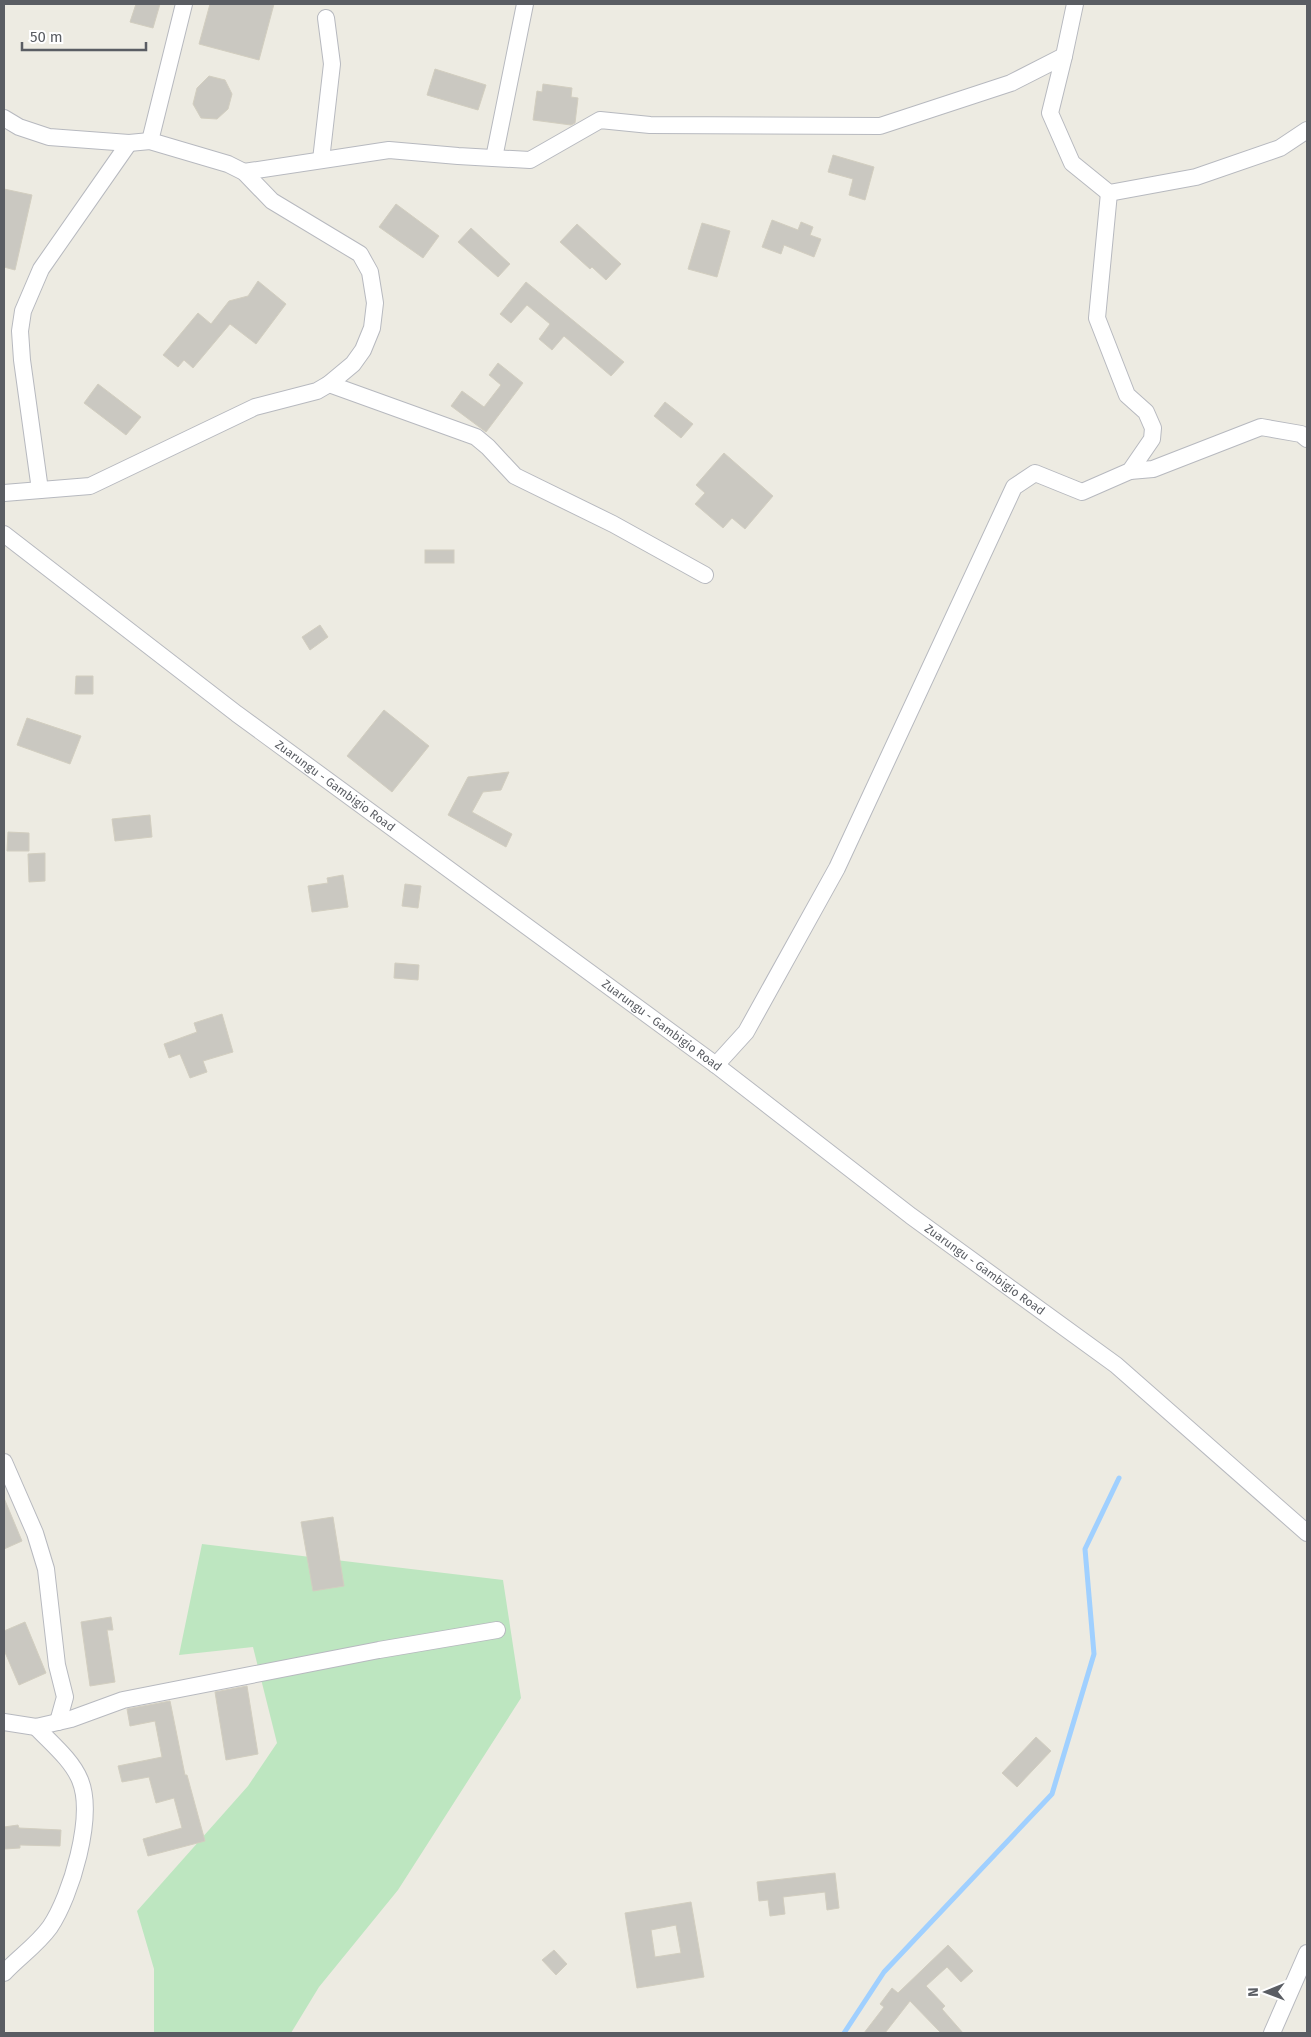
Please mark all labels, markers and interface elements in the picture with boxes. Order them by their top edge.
scale bar [22,20,146,52]
text: 50 m [30,28,63,46]
street label: Zuarungu - Gambigio Road [272,737,398,834]
street label: Zuarungu - Gambigio Road [599,977,724,1074]
street label: Zuarungu - Gambigio Road [922,1221,1047,1318]
north arrow [1241,1967,1291,2017]
text: N [1245,1987,1262,1997]

